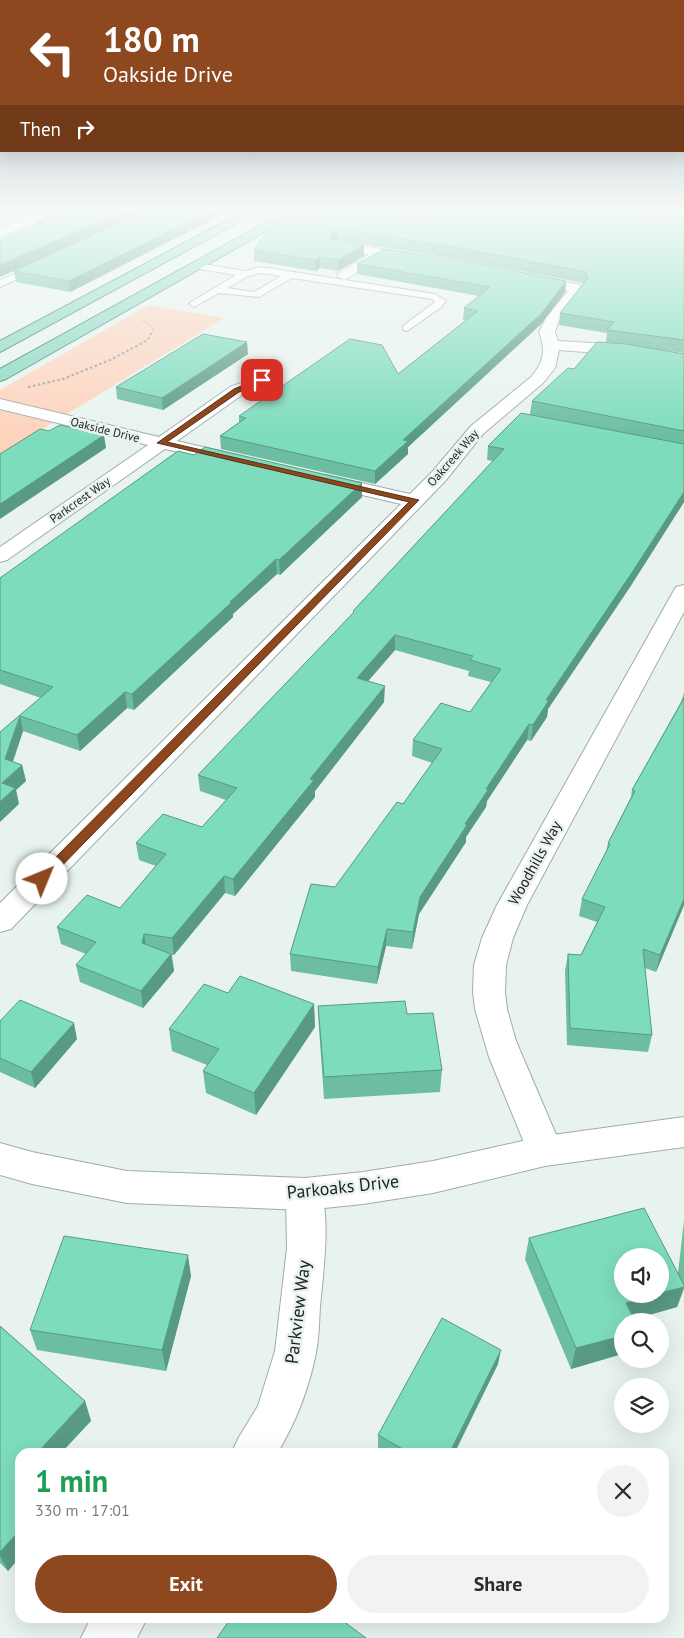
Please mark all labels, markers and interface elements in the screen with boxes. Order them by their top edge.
text: 180 m [103,16,200,62]
icon: left [20,20,85,85]
text: Oakside Drive [103,60,233,88]
icon: right [71,115,99,143]
text: Then [20,117,61,141]
pin [241,359,283,401]
icon: arrive [248,366,276,394]
street label: Oakside Drive [69,414,141,445]
street label: Oakcreek Way [424,426,482,489]
street label: Parkcrest Way [46,473,113,526]
street label: Woodhills Way [504,817,565,908]
position arrow [15,852,67,904]
street label: Parkoaks Drive [286,1169,400,1204]
map controls [614,1248,669,1433]
button: sound [614,1248,669,1303]
street label: Parkview Way [280,1258,315,1365]
button: search [614,1313,669,1368]
button: layers [614,1378,669,1433]
text: 1 min [35,1461,108,1500]
button: close [597,1465,649,1517]
text: 330 m · 17:01 [35,1500,130,1520]
button: Exit [35,1555,337,1613]
button: Share [347,1555,649,1613]

